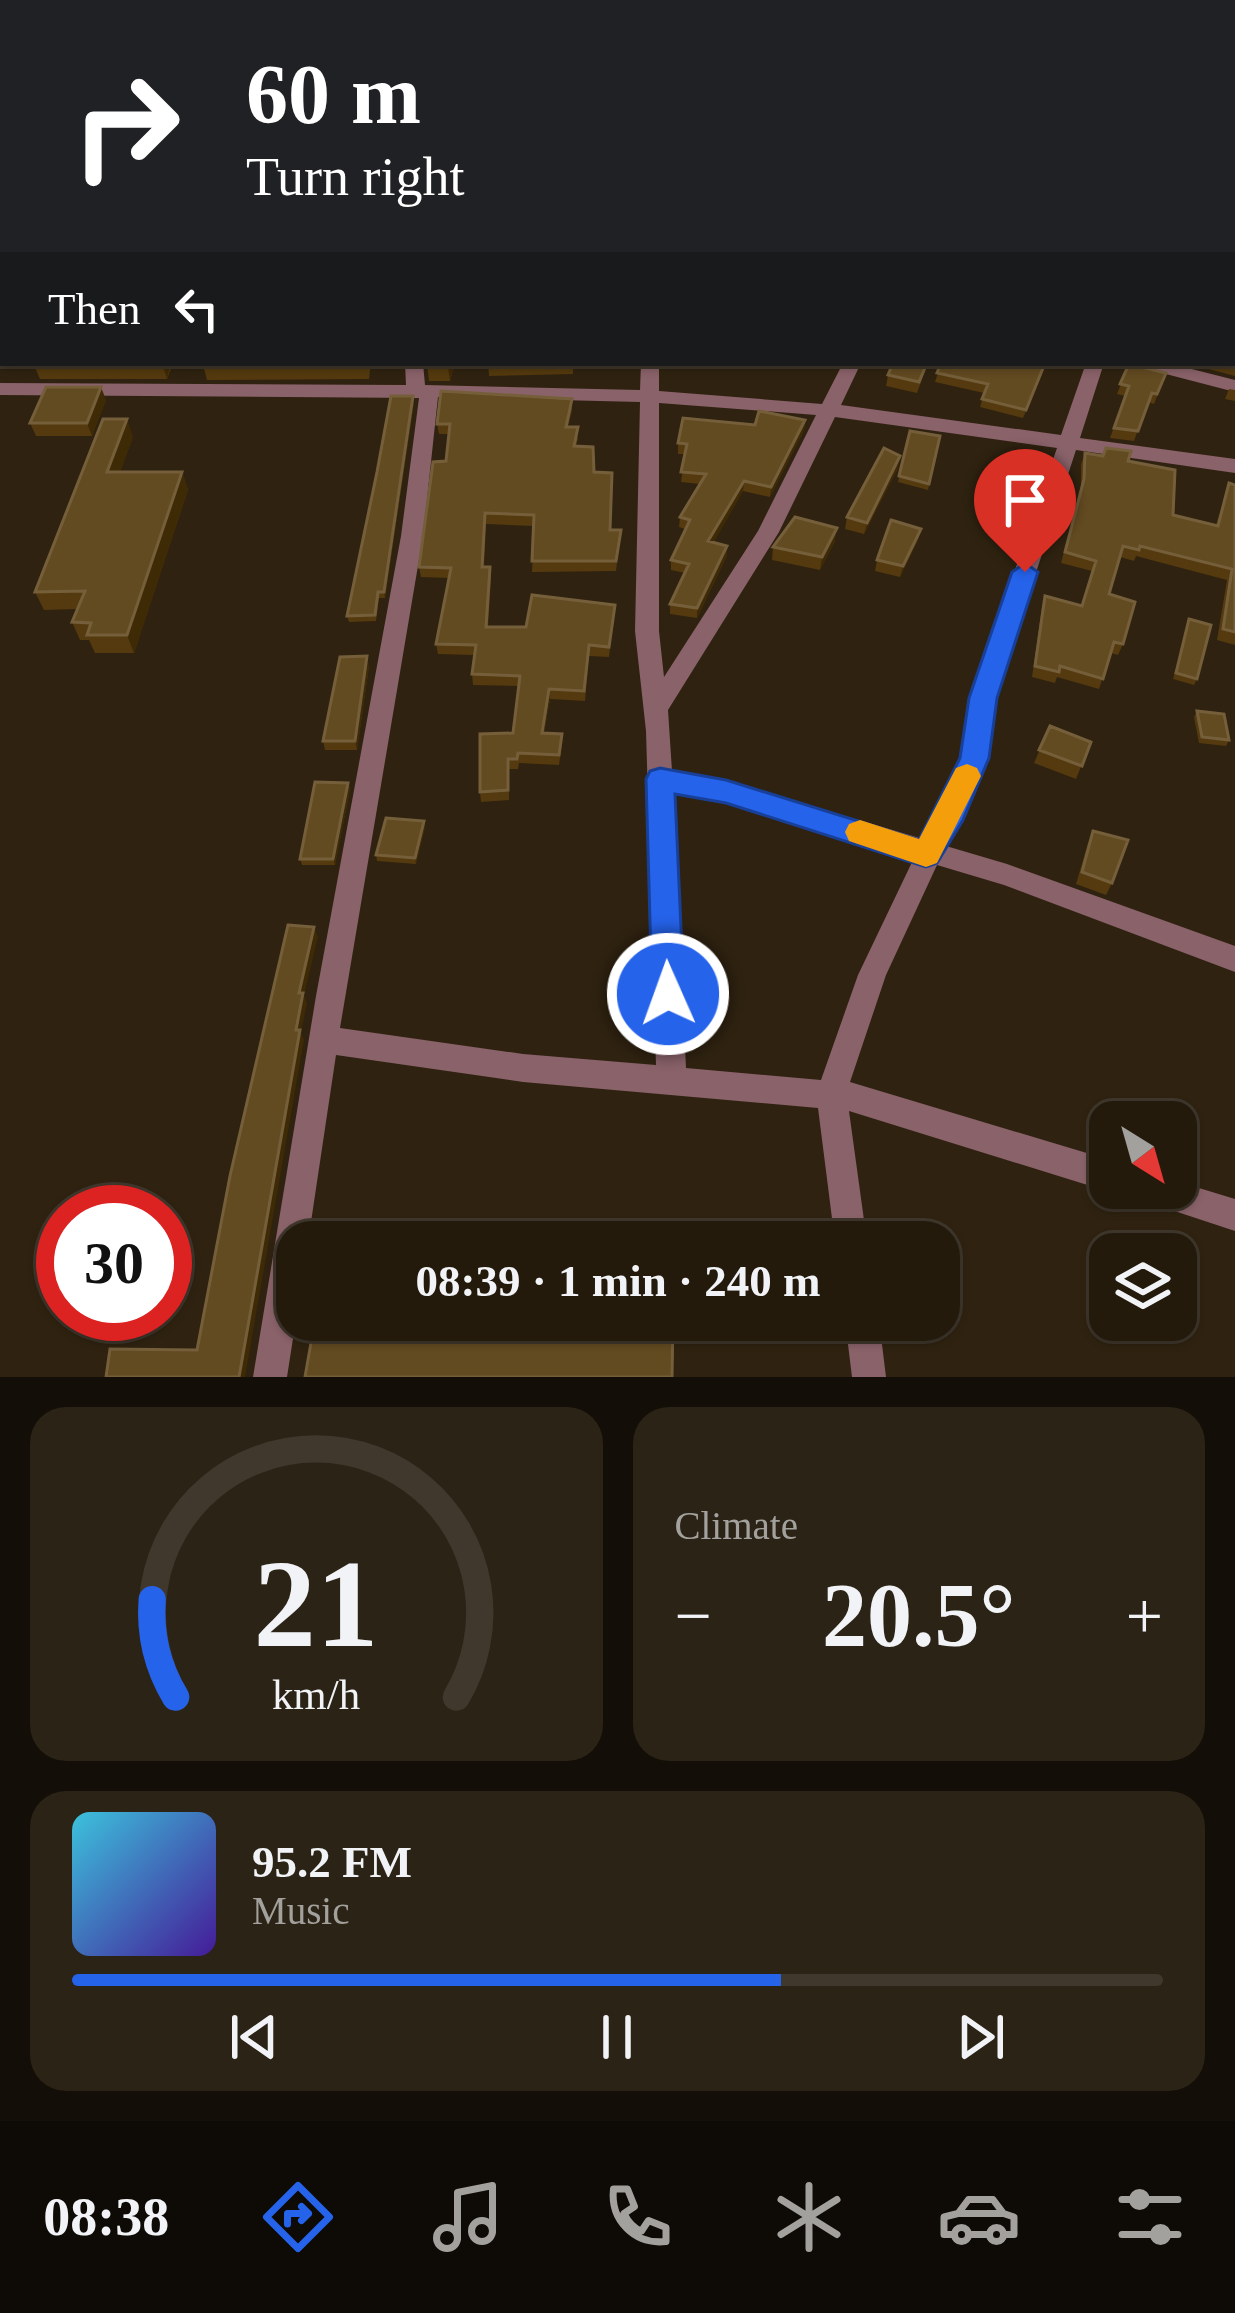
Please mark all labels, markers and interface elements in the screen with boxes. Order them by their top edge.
icon: right [48,48,204,204]
text: 60 m [246,48,421,141]
text: Turn right [246,147,465,207]
icon: left [164,276,230,342]
text: Then [48,284,140,334]
pin [974,449,1076,572]
icon: arrive [992,467,1058,533]
position arrow [605,931,731,1057]
north arrow [1089,1101,1197,1209]
map controls [1089,1101,1197,1341]
speed limit sign: 30 [36,1185,192,1341]
button: layers [1089,1233,1197,1341]
text: 08:39 · 1 min · 240 m [416,1256,821,1306]
text: Climate [675,1504,798,1547]
text: 21 [254,1535,379,1673]
text: 20.5° [822,1566,1016,1665]
text: − [675,1579,712,1652]
text: + [1126,1579,1163,1652]
text: km/h [272,1671,360,1718]
text: 95.2 FM [252,1837,412,1887]
text: Music [252,1889,350,1932]
icon: previous [221,2004,287,2070]
icon: pause [584,2004,650,2070]
icon: next [948,2004,1014,2070]
icon: directions [256,2175,340,2259]
icon: music [426,2175,510,2259]
icon: phone [596,2175,680,2259]
icon: climate [767,2175,851,2259]
icon: car [937,2175,1021,2259]
icon: filters [1108,2175,1192,2259]
text: 08:38 [43,2187,169,2247]

